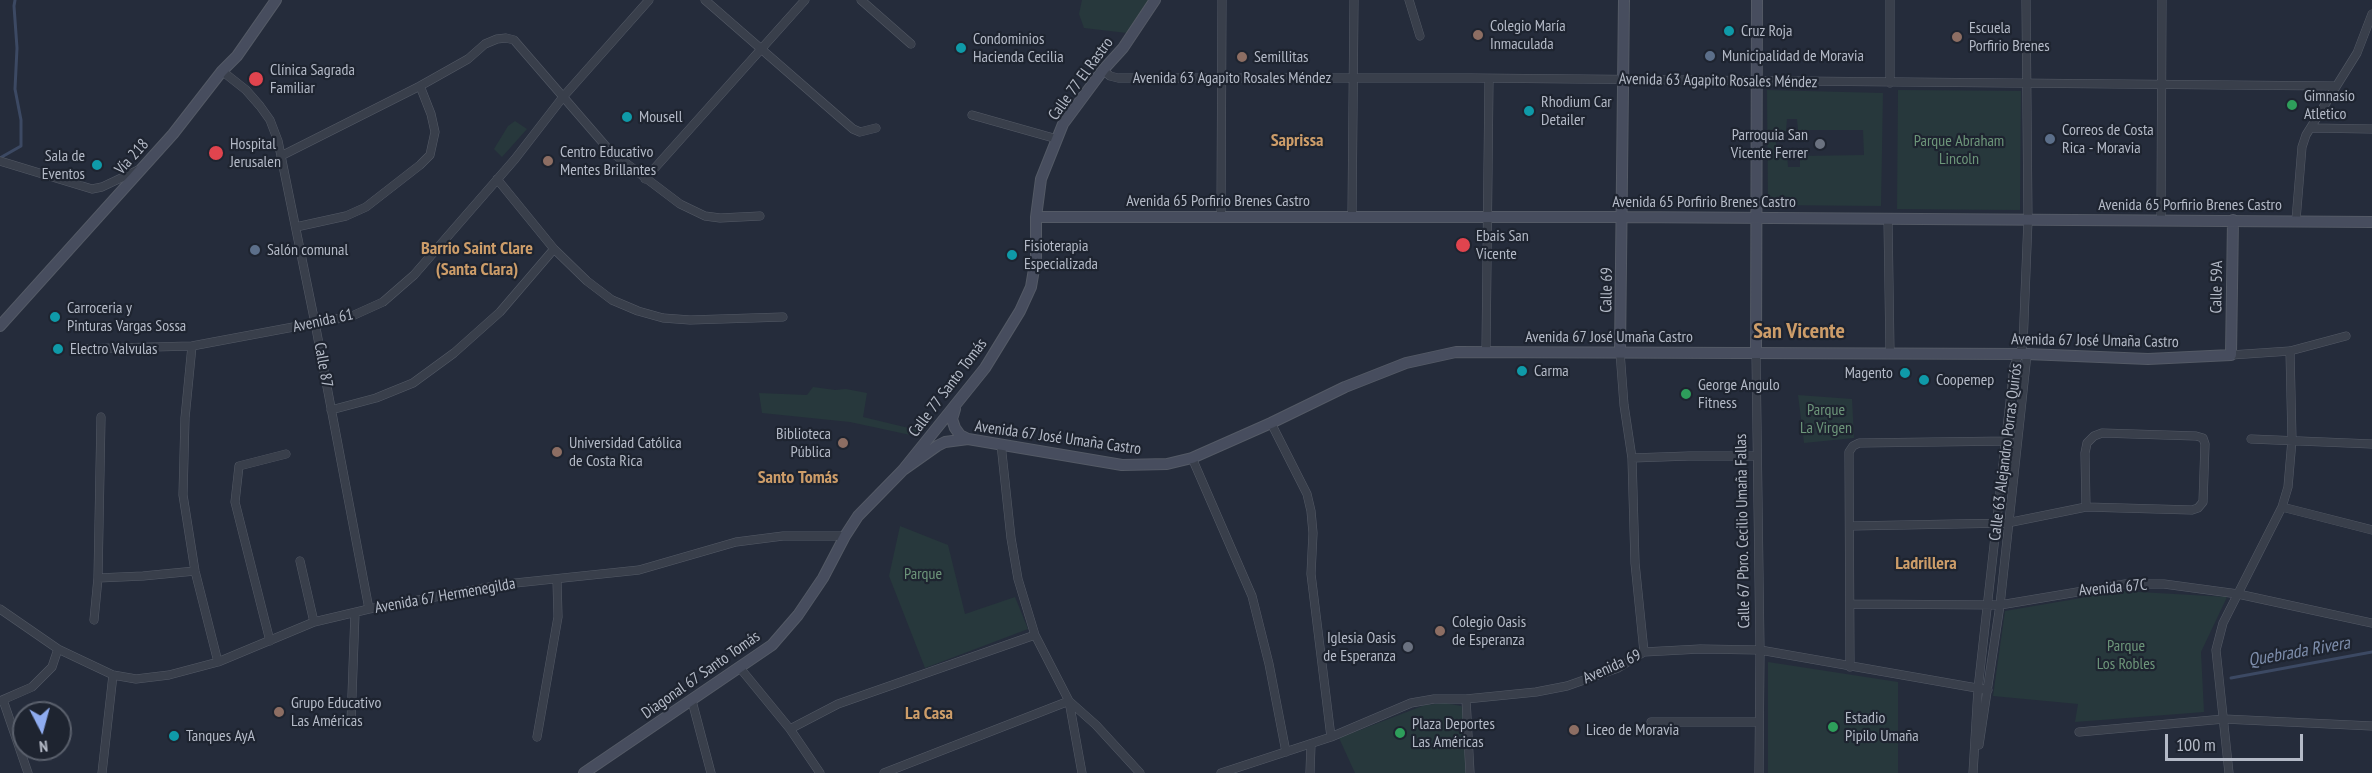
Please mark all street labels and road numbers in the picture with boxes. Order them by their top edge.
street label: Calle 77 El Rastro [1044,34,1118,124]
street label: Avenida 63 Agapito Rosales Méndez [1133,68,1331,88]
street label: Avenida 63 Agapito Rosales Méndez [1619,70,1817,92]
street label: Vía 218 [111,135,153,179]
street label: Avenida 65 Porfirio Brenes Castro [1126,191,1310,211]
street label: Avenida 65 Porfirio Brenes Castro [1612,192,1796,212]
street label: Avenida 65 Porfirio Brenes Castro [2098,195,2282,215]
street label: Calle 59A [2207,260,2227,314]
street label: Calle 69 [1597,267,1617,313]
street label: Avenida 61 [291,305,355,337]
street label: Avenida 67 José Umaña Castro [1525,327,1693,347]
street label: Avenida 67 José Umaña Castro [2011,330,2179,352]
street label: Calle 77 Santo Tomás [905,335,991,441]
street label: Calle 87 [310,341,336,389]
street label: Calle 63 Alejandro Porras Quirós [1986,362,2026,542]
street label: Avenida 67 José Umaña Castro [974,417,1142,459]
street label: Calle 67 Pbro. Cecilio Umaña Fallas [1732,434,1754,628]
street label: Avenida 67 Hermenegilda [373,574,517,618]
street label: Avenida 67C [2078,575,2148,601]
street label: Diagonal 67 Santo Tomás [638,627,764,723]
street label: Avenida 69 [1580,646,1644,688]

